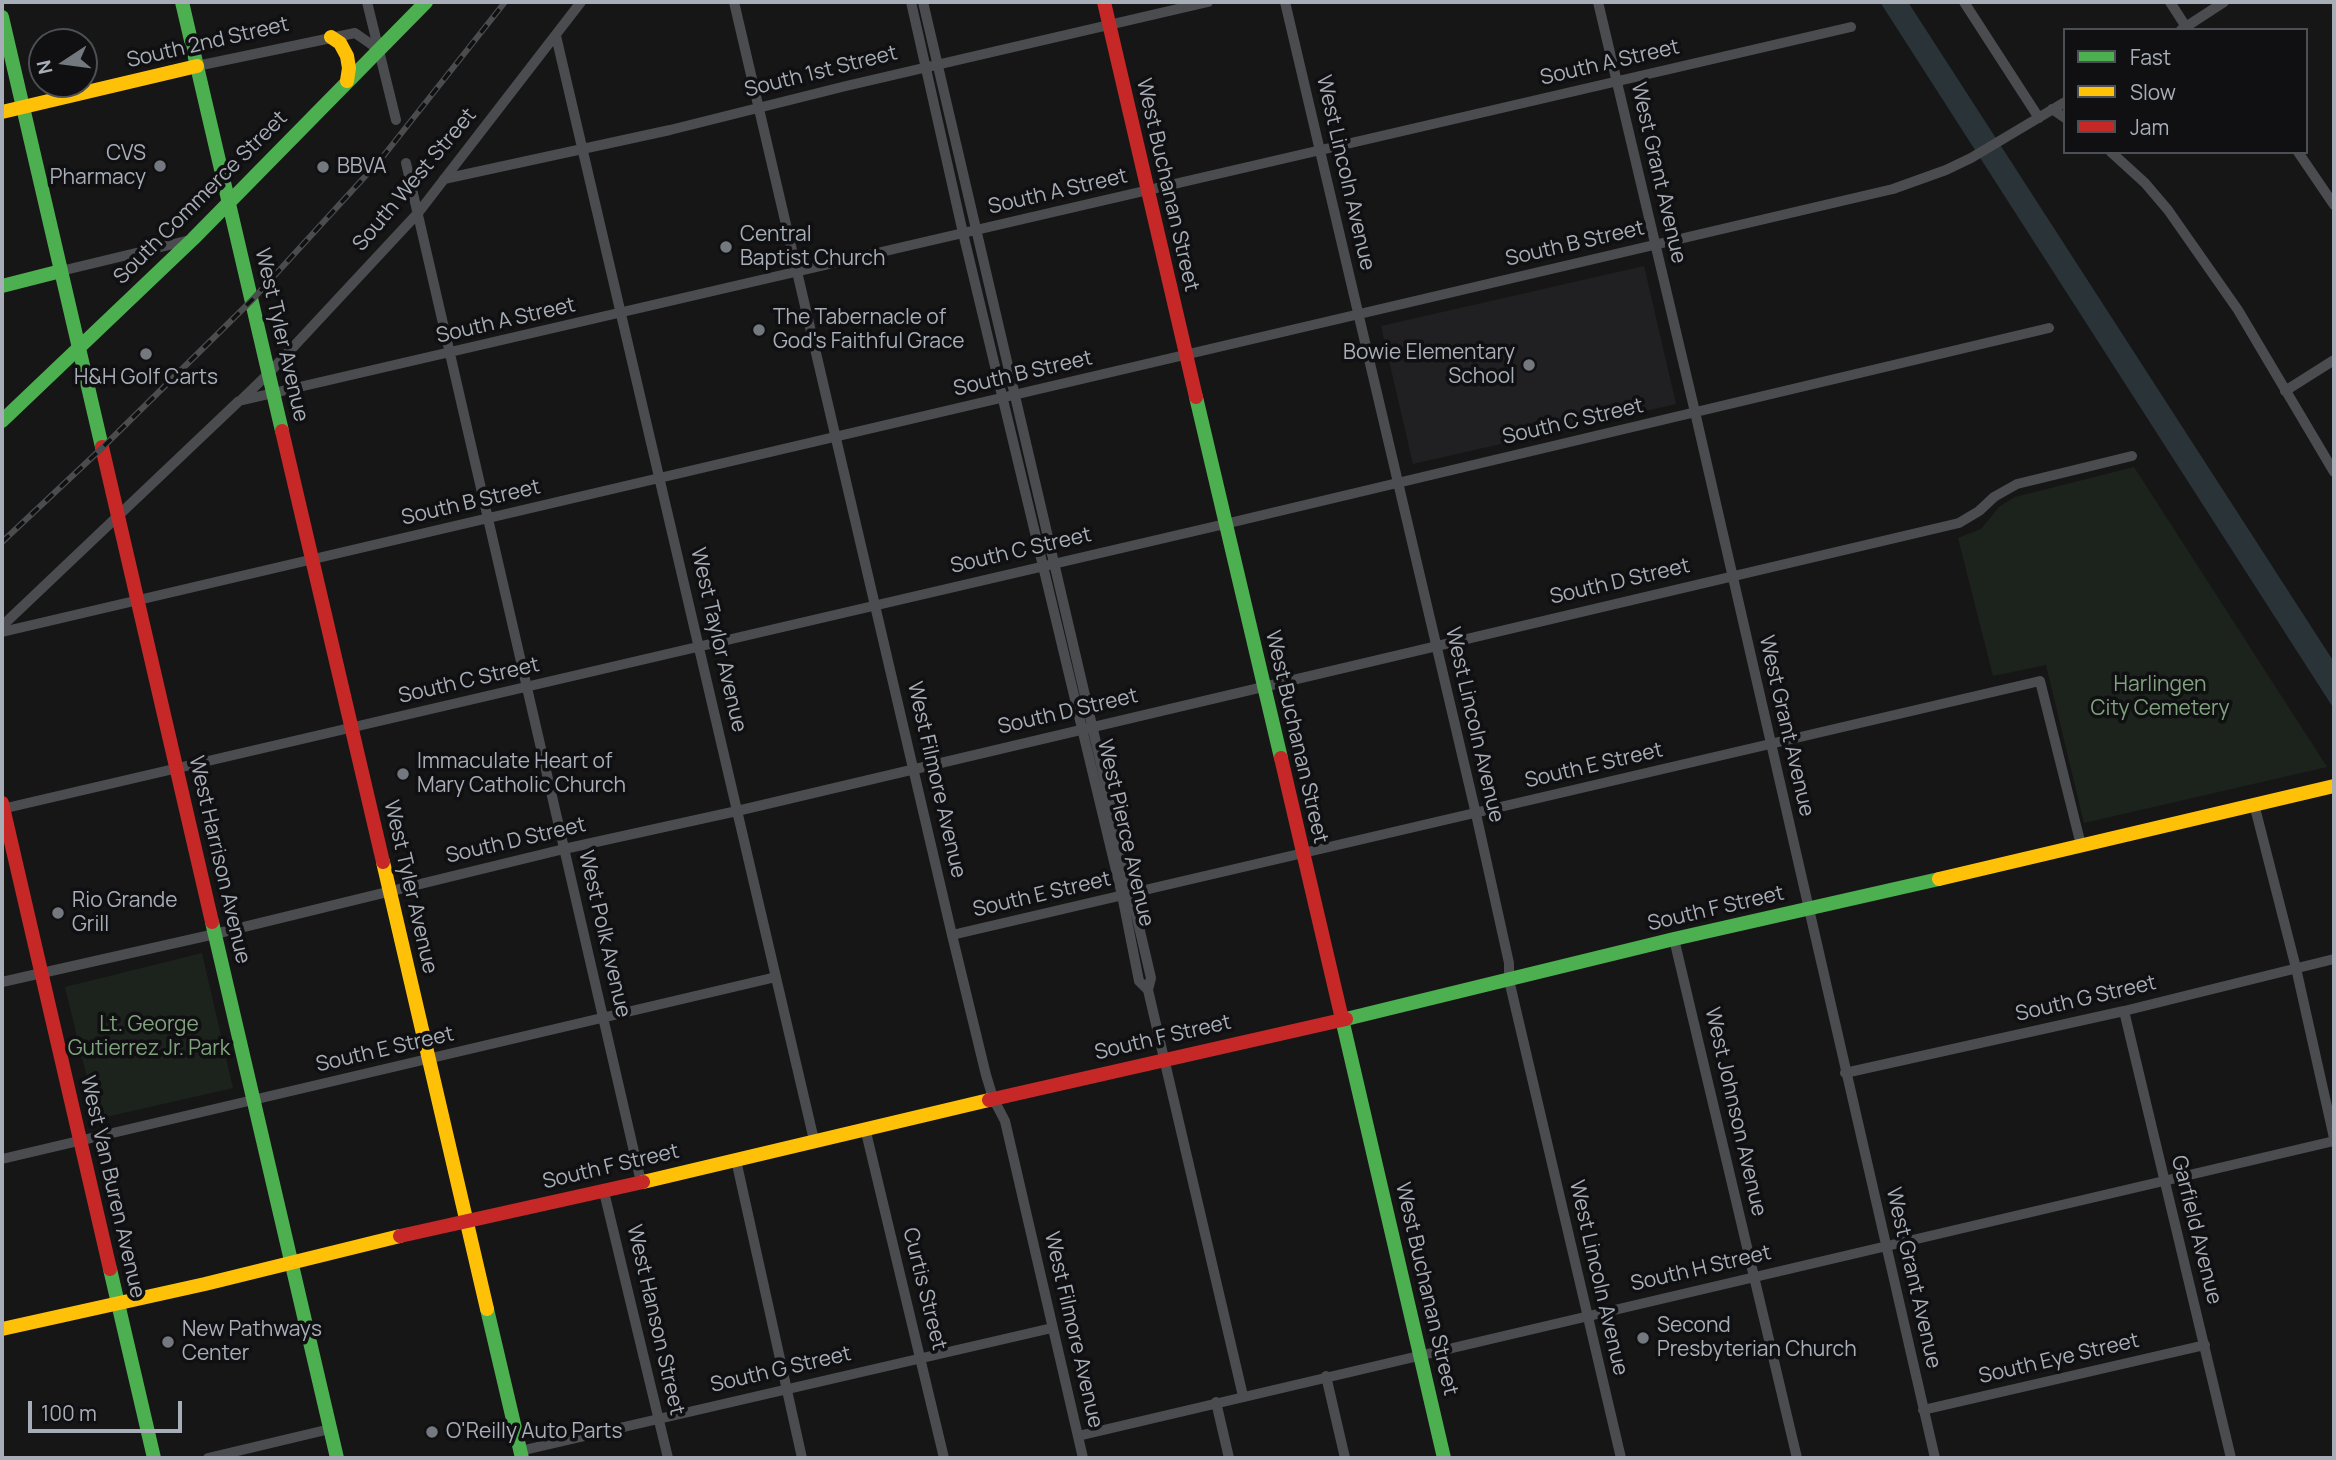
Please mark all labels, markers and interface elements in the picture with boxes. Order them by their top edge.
street label: South 2nd Street [124,12,292,74]
north arrow [28,28,98,98]
legend [2063,28,2308,154]
street label: South A Street [1538,35,1682,91]
street label: South 1st Street [742,41,900,103]
text: Fast [2130,43,2171,71]
text: N [30,58,59,77]
street label: West Lincoln Avenue [1310,73,1380,273]
street label: West Buchanan Street [1130,76,1204,294]
text: Slow [2130,78,2176,106]
street label: West Grant Avenue [1625,80,1691,266]
street label: South West Street [348,103,482,257]
street label: South Commerce Street [109,106,293,290]
text: Jam [2130,113,2169,141]
place label: CVS Pharmacy [50,141,146,191]
place label: BBVA [337,154,387,180]
marker: CVS Pharmacy [152,158,168,174]
marker: BBVA [315,159,331,175]
street label: South A Street [986,164,1130,220]
street label: South B Street [1503,216,1647,272]
place label: Central Baptist Church [740,222,885,272]
marker: Central Baptist Church [718,239,734,255]
street label: West Tyler Avenue [249,246,313,424]
street label: South A Street [434,293,578,349]
place label: The Tabernacle of God's Faithful Grace [773,305,965,355]
marker: The Tabernacle of God's Faithful Grace [751,322,767,338]
place label: Bowie Elementary School [1343,340,1515,390]
marker: H&H Golf Carts [138,346,154,362]
street label: South B Street [951,346,1095,402]
marker: Bowie Elementary School [1521,357,1537,373]
place label: H&H Golf Carts [74,365,218,391]
street label: South C Street [1500,394,1646,450]
street label: South B Street [399,475,543,531]
street label: South C Street [948,523,1094,579]
street label: West Taylor Avenue [685,545,751,735]
street label: South D Street [1548,554,1692,610]
street label: West Lincoln Avenue [1439,625,1509,825]
street label: West Buchanan Street [1259,628,1333,846]
street label: West Grant Avenue [1753,633,1819,819]
street label: South C Street [396,653,542,709]
park label: Harlingen City Cemetery [2090,672,2230,722]
street label: West Filmore Avenue [901,679,971,881]
street label: South D Street [996,684,1140,740]
street label: West Pierce Avenue [1091,737,1159,929]
street label: South E Street [1523,738,1665,794]
place label: Immaculate Heart of Mary Catholic Church [417,749,626,799]
street label: West Harrison Avenue [183,754,255,966]
marker: Immaculate Heart of Mary Catholic Church [395,766,411,782]
street label: West Tyler Avenue [378,798,442,976]
street label: South D Street [444,813,588,869]
street label: West Polk Avenue [573,848,635,1020]
street label: South E Street [971,867,1113,923]
street label: South F Street [1645,881,1787,937]
place label: Rio Grande Grill [72,888,178,938]
marker: Rio Grande Grill [50,905,66,921]
street label: South G Street [2013,971,2159,1027]
street label: West Johnson Avenue [1699,1005,1771,1219]
street label: South F Street [1092,1010,1234,1066]
park label: Lt. George Gutierrez Jr. Park [68,1012,230,1062]
street label: South E Street [314,1022,456,1078]
street label: West Van Buren Avenue [74,1073,150,1301]
street label: South F Street [540,1139,682,1195]
street label: Garfield Avenue [2165,1153,2227,1307]
street label: West Lincoln Avenue [1563,1178,1633,1378]
street label: West Buchanan Street [1389,1180,1463,1398]
street label: West Grant Avenue [1880,1185,1946,1371]
street label: West Hanson Street [621,1222,689,1418]
street label: Curtis Street [897,1225,951,1353]
street label: West Filmore Avenue [1038,1229,1108,1431]
street label: South H Street [1628,1241,1774,1297]
place label: Second Presbyterian Church [1657,1313,1857,1363]
place label: New Pathways Center [182,1317,322,1367]
street label: South Eye Street [1976,1328,2142,1390]
marker: Second Presbyterian Church [1635,1330,1651,1346]
marker: New Pathways Center [160,1334,176,1350]
street label: South G Street [708,1342,854,1398]
scale bar [32,1386,186,1430]
text: 100 m [41,1399,97,1427]
place label: O'Reilly Auto Parts [446,1419,622,1445]
marker: O'Reilly Auto Parts [424,1424,440,1440]

